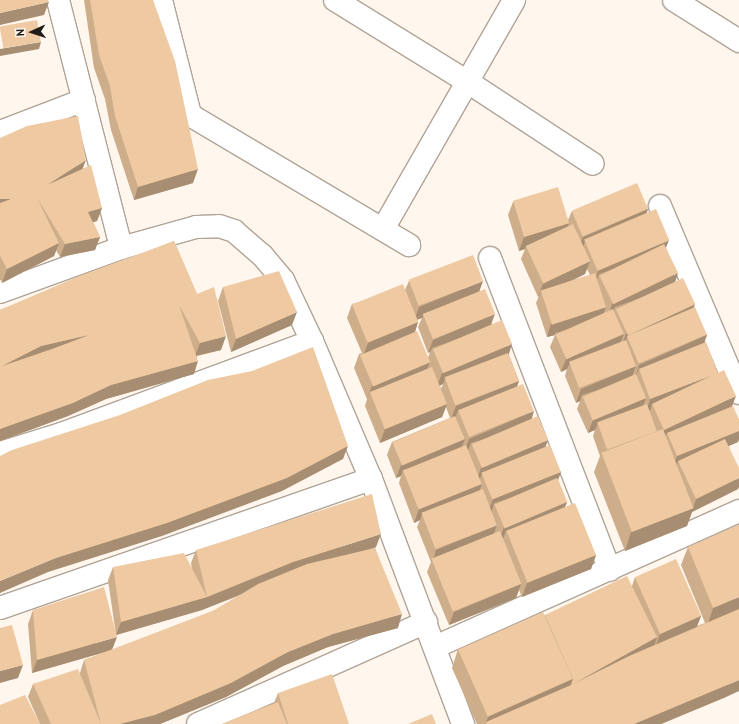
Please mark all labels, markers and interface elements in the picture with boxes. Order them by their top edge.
north arrow [12,12,52,52]
text: N [13,29,27,37]

